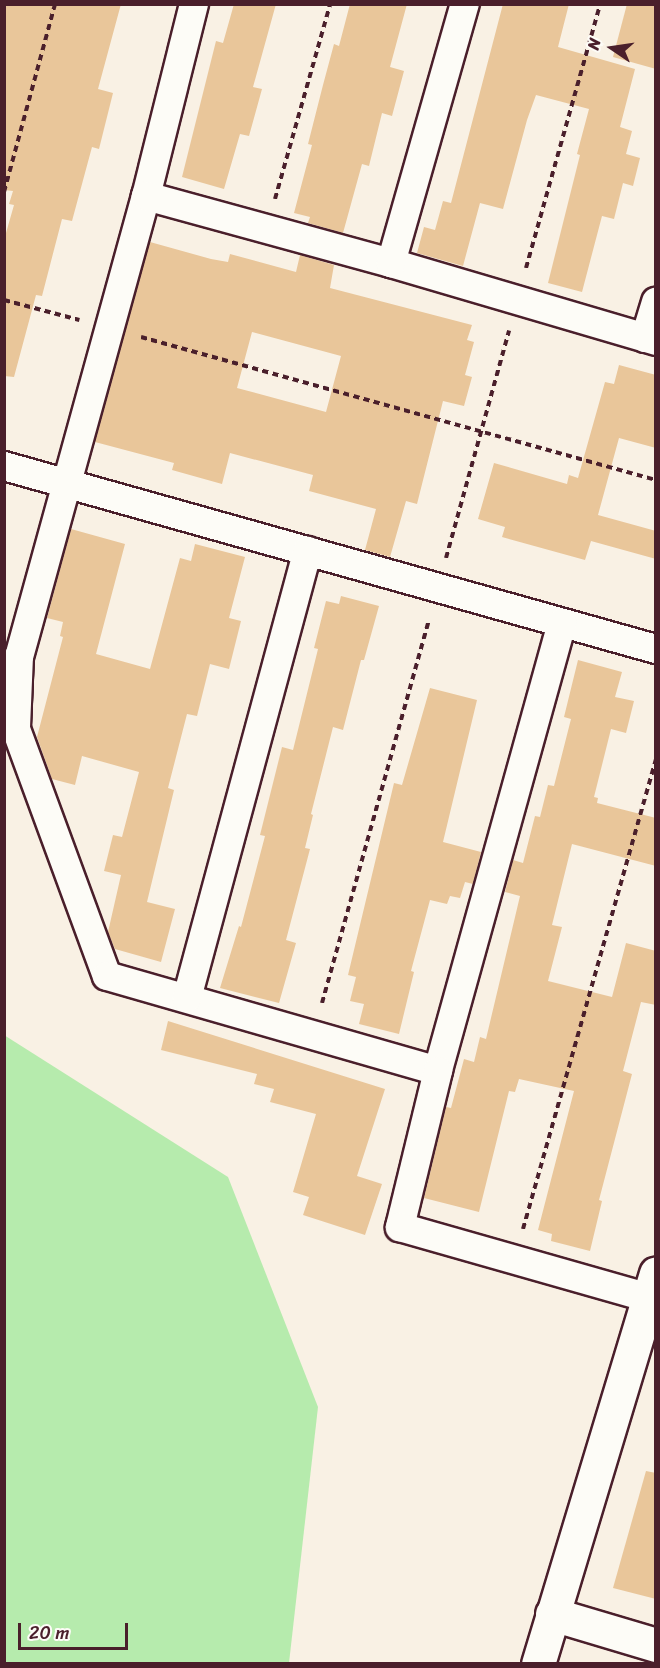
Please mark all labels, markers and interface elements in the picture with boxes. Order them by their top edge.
north arrow [582,18,642,78]
text: N [579,35,609,53]
scale bar [21,1611,130,1649]
text: 20 m [29,1617,69,1649]

